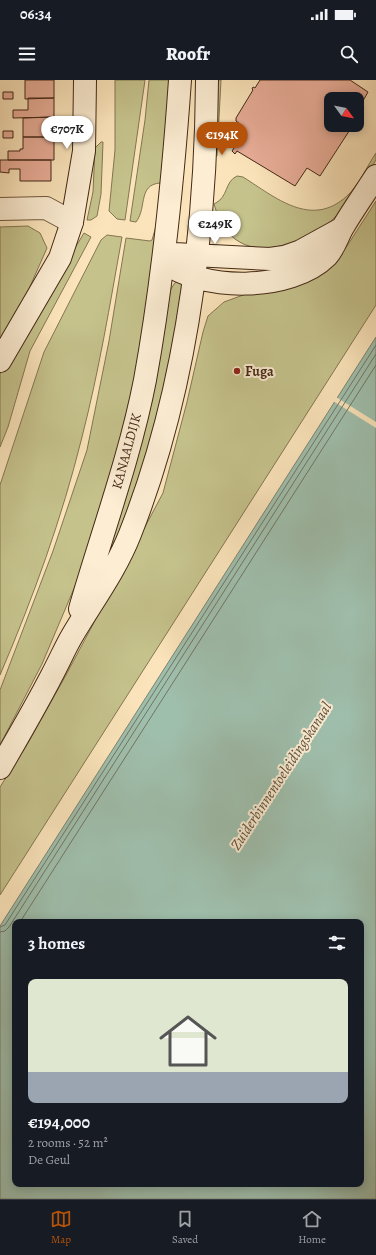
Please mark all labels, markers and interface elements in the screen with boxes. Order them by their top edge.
text: 06:34 [20,4,52,24]
text: Roofr [166,42,210,66]
icon: menu [16,43,38,65]
icon: search [338,43,360,65]
north arrow [324,92,364,132]
map controls [324,92,364,132]
pin: €707K [39,116,95,150]
text: €707K [50,120,84,137]
pin: €194K [194,122,250,156]
text: €194K [206,126,238,143]
pin: €249K [187,211,243,245]
text: €249K [198,215,232,232]
place label: Fuga [245,362,274,381]
marker: Fuga [232,366,242,376]
street label: KANAALDIJK [107,411,146,491]
water label: Zuiderbinnentoeleidingskanaal [226,698,336,854]
text: 3 homes [28,932,85,955]
icon: filters [326,932,348,954]
icon: home [152,1005,224,1077]
text: €194,000 [28,1111,90,1134]
text: 2 rooms · 52 m² [28,1134,108,1151]
text: De Geul [28,1151,70,1168]
tab: Map [50,1208,72,1247]
tab: Saved [172,1208,198,1247]
tab: Home [298,1208,326,1247]

